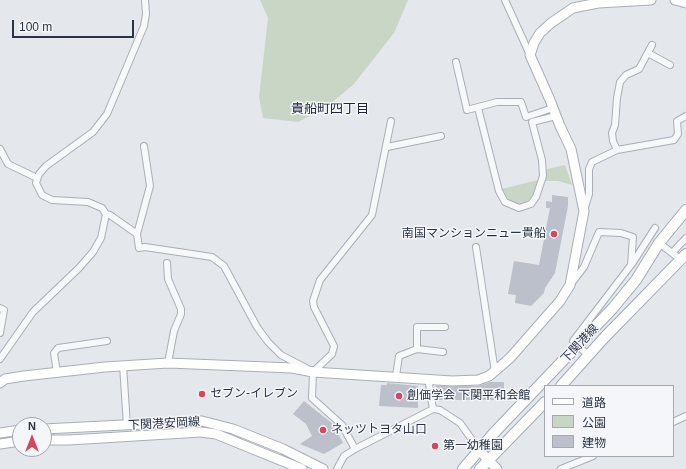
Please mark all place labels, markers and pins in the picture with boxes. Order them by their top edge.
place label: 南国マンションニュー貴船 [402,227,546,241]
marker: 南国マンションニュー貴船 [549,229,559,239]
place label: セブン-イレブン [210,387,298,401]
marker: セブン-イレブン [197,389,207,399]
place label: 創価学会 下関平和会館 [407,389,530,403]
marker: 創価学会 下関平和会館 [394,391,404,401]
place label: ネッツトヨタ山口 [331,423,427,437]
marker: ネッツトヨタ山口 [318,425,328,435]
place label: 第一幼稚園 [443,439,503,453]
marker: 第一幼稚園 [430,441,440,451]

